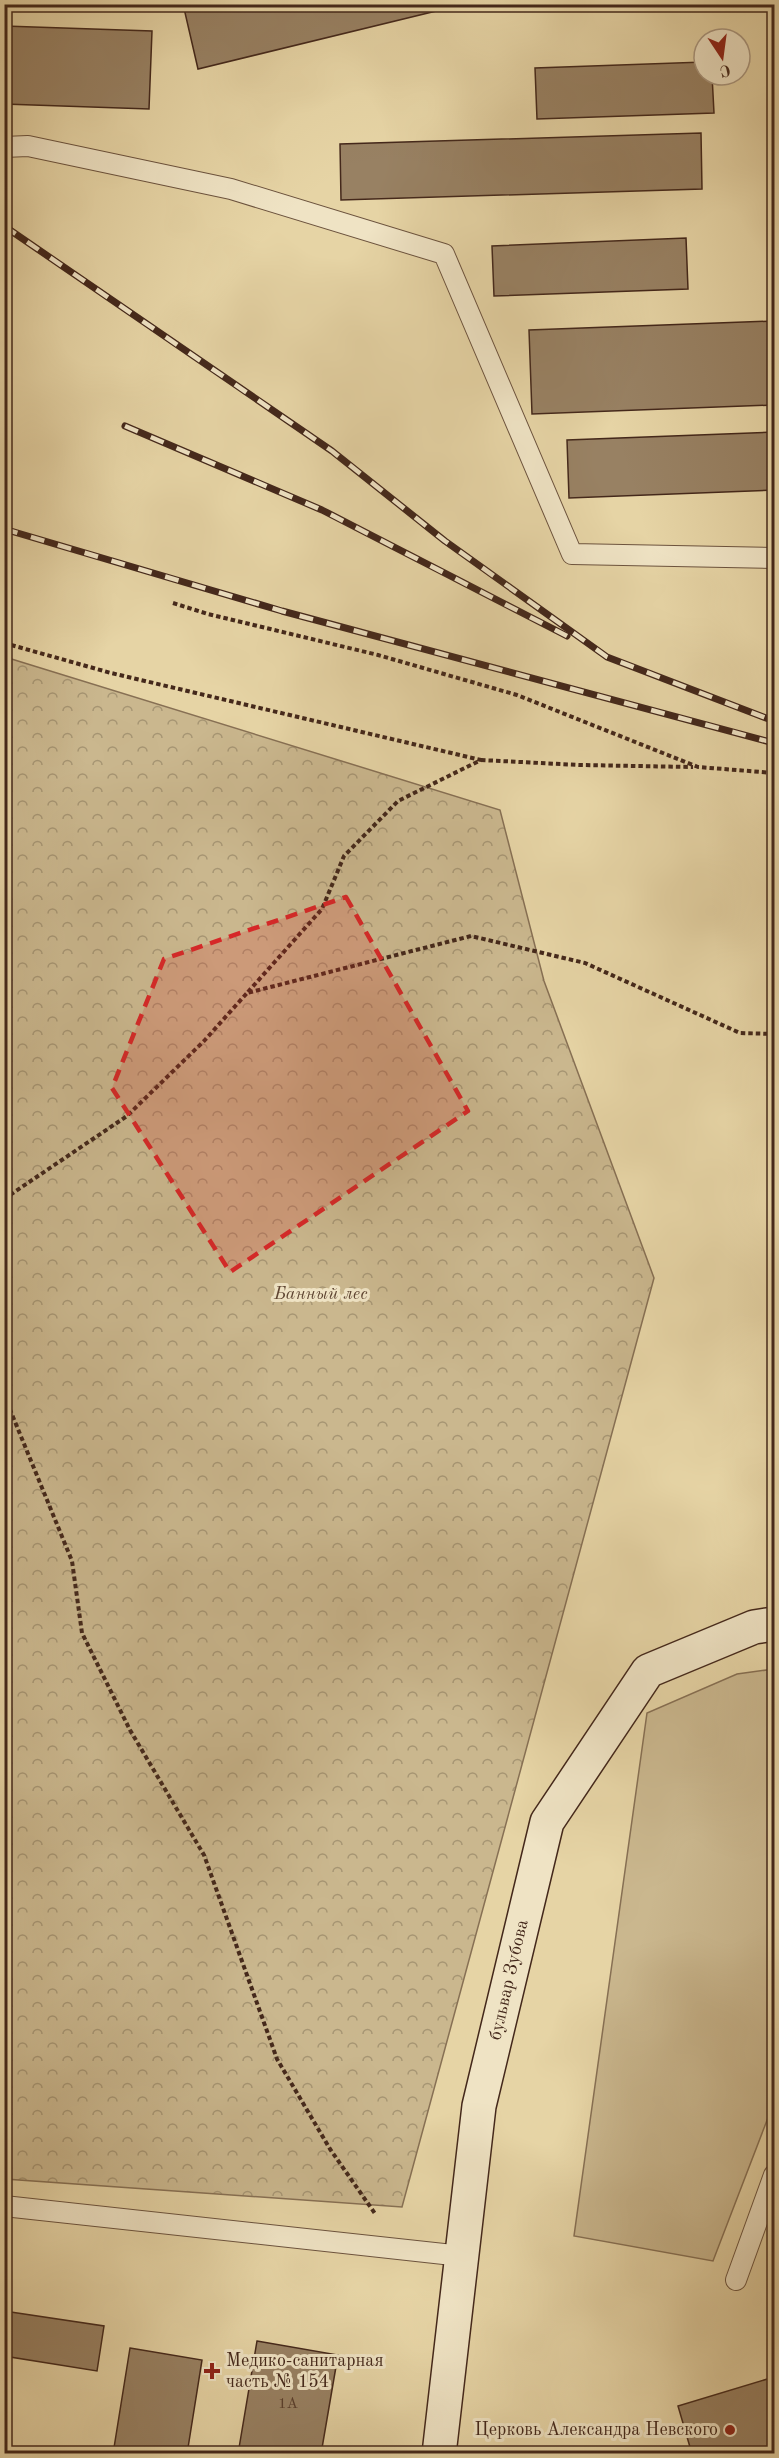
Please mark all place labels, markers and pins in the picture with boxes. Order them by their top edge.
place label: Медико-санитарная часть № 154 [226,2352,384,2391]
marker: Медико-санитарная часть № 154 [203,2362,221,2380]
place label: Церковь Александра Невского [474,2421,718,2439]
marker: Церковь Александра Невского [723,2423,737,2437]

